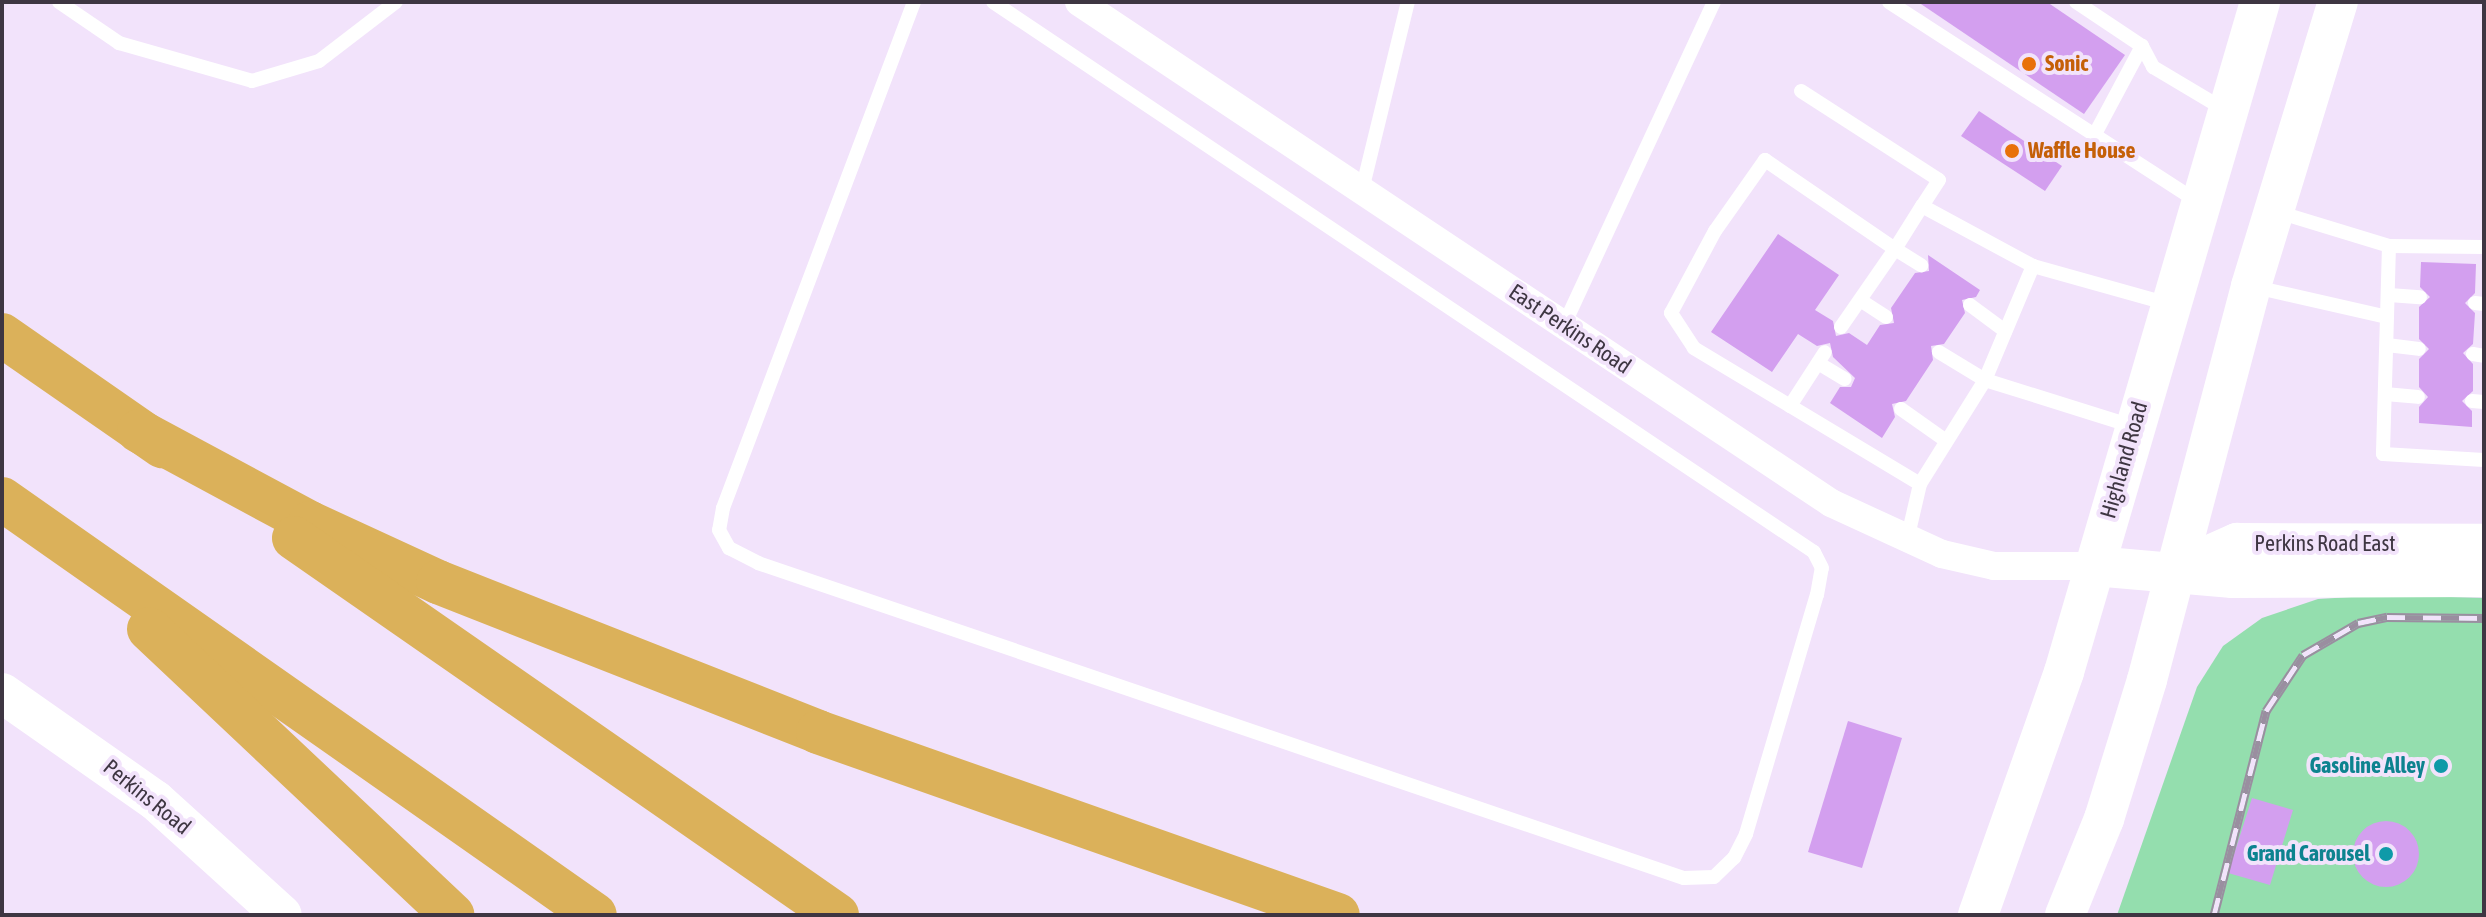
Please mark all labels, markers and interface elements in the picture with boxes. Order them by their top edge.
place label: Sonic [2045,51,2088,77]
marker: Sonic [2020,55,2038,73]
place label: Waffle House [2028,138,2136,164]
marker: Waffle House [2003,142,2021,160]
street label: East Perkins Road [1504,279,1636,379]
street label: Highland Road [2095,399,2153,521]
street label: Perkins Road East [2254,531,2396,557]
place label: Gasoline Alley [2309,753,2425,779]
street label: Perkins Road [98,754,196,840]
marker: Gasoline Alley [2432,757,2450,775]
place label: Grand Carousel [2247,841,2370,867]
marker: Grand Carousel [2377,845,2395,863]

